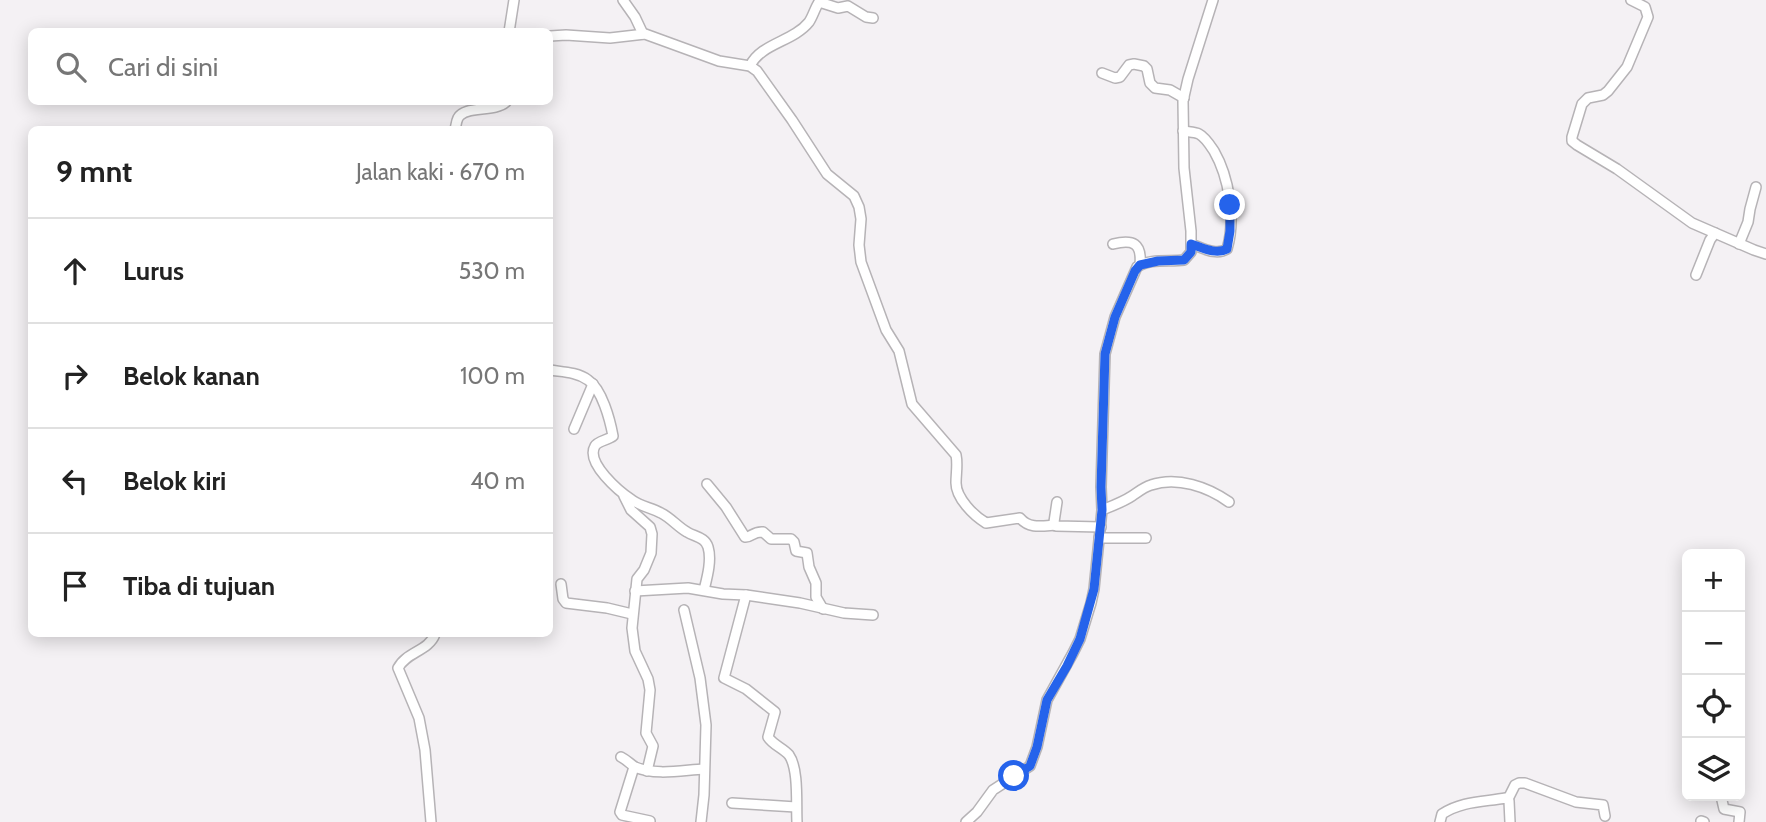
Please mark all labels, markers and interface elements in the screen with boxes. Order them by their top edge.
search box [28,28,553,105]
icon: search [52,48,90,86]
text: Cari di sini [108,51,218,83]
text: 9 mnt [56,153,132,190]
text: Jalan kaki · 670 m [356,158,525,186]
route end [1214,189,1245,220]
icon: ahead [56,252,94,290]
text: Lurus [123,255,184,287]
text: 530 m [459,257,525,285]
icon: right [56,357,94,395]
text: Belok kanan [123,360,260,392]
text: 100 m [460,362,525,390]
icon: left [56,462,94,500]
text: Belok kiri [123,465,226,497]
text: 40 m [470,467,525,495]
map controls [1682,549,1745,801]
button: + [1682,549,1745,612]
icon: arrive [56,567,94,605]
text: Tiba di tujuan [123,570,275,602]
button: − [1682,612,1745,675]
button: locate [1682,675,1745,738]
button: layers [1682,738,1745,801]
route start [998,760,1029,791]

